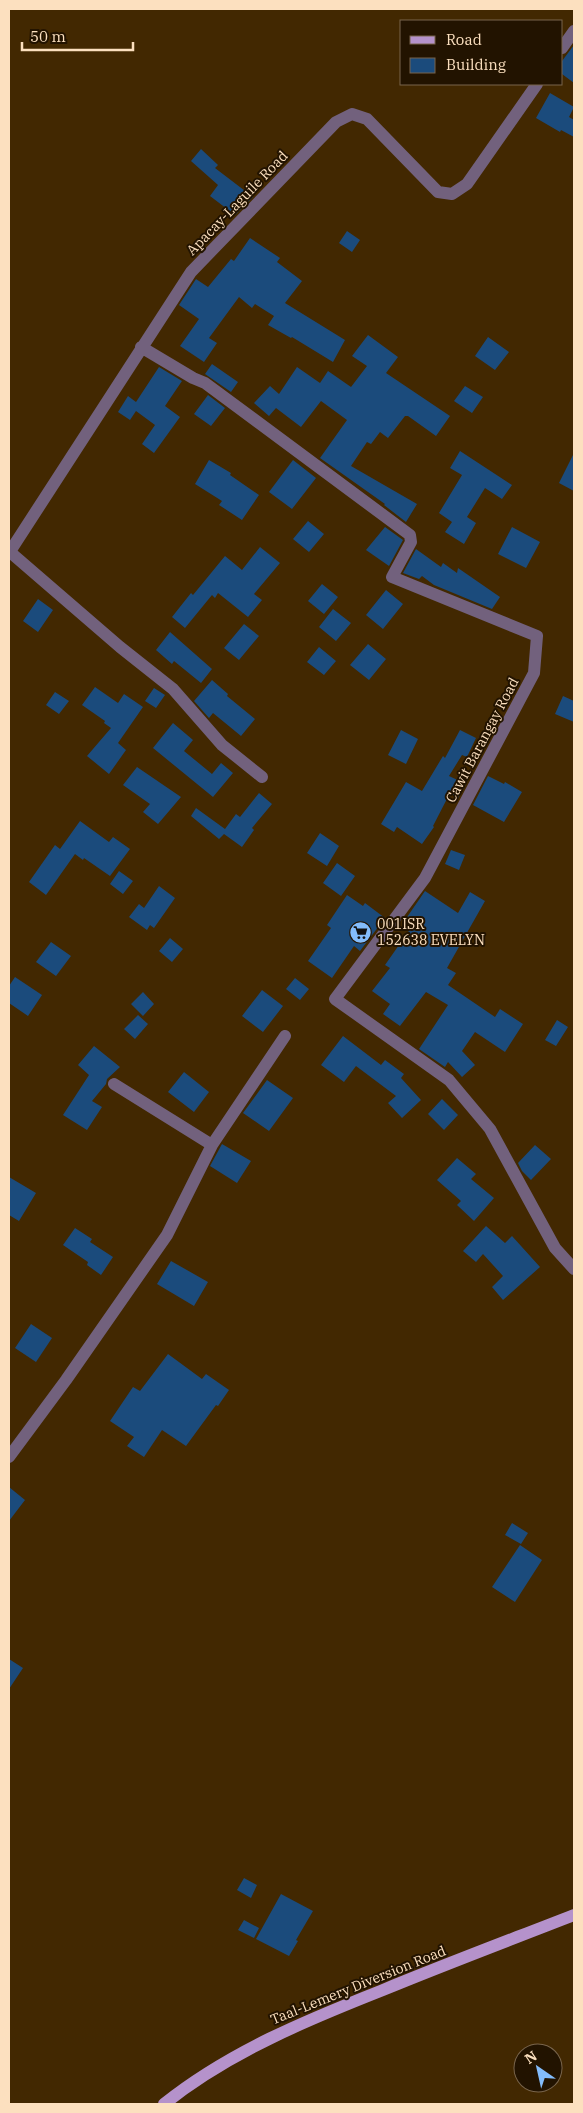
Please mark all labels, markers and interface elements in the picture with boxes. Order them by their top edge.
scale bar [22,20,134,52]
legend [400,20,563,85]
text: 50 m [30,27,66,46]
text: Road [446,30,482,49]
text: Building [446,55,506,74]
street label: Apacay-Laguile Road [182,147,292,259]
street label: Cawit Barangay Road [441,674,523,806]
place label: 001ISR 152638 EVELYN [377,915,485,949]
supermarket icon: 001ISR 152638 EVELYN [349,920,373,944]
street label: Taal-Lemery Diversion Road [268,1941,449,2028]
north arrow [513,2043,563,2093]
text: N [521,2047,540,2068]

